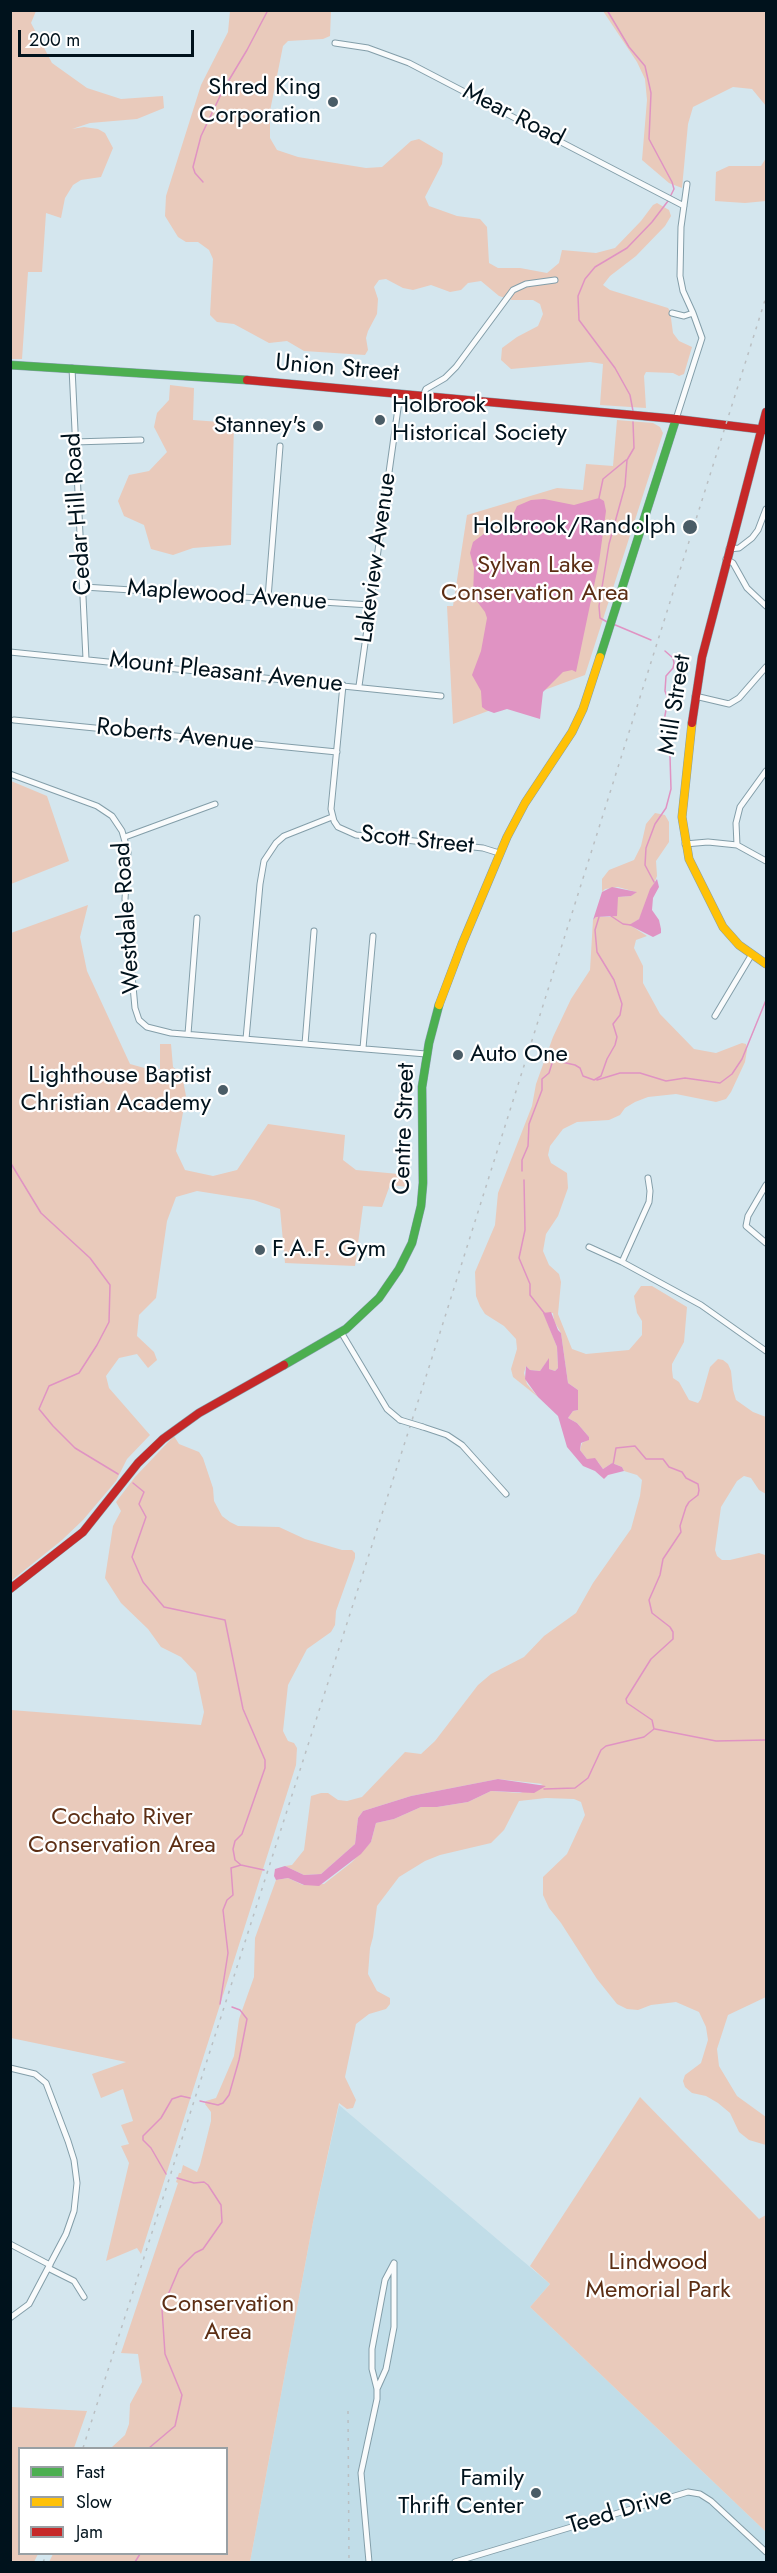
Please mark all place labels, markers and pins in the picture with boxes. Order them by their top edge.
place label: Shred King Corporation [199,74,321,130]
marker: Shred King Corporation [326,95,340,109]
place label: Holbrook Historical Society [392,392,567,448]
place label: Stanney's [214,412,306,440]
marker: Holbrook Historical Society [373,413,387,427]
marker: Stanney's [311,419,325,433]
place label: Holbrook/Randolph [473,513,676,541]
marker: Holbrook/Randolph [681,518,699,536]
place label: Auto One [470,1041,568,1069]
marker: Auto One [451,1048,465,1062]
place label: Lighthouse Baptist Christian Academy [20,1062,211,1118]
marker: Lighthouse Baptist Christian Academy [216,1083,230,1097]
place label: F.A.F. Gym [272,1236,386,1264]
marker: F.A.F. Gym [253,1243,267,1257]
place label: Family Thrift Center [398,2465,524,2521]
marker: Family Thrift Center [529,2486,543,2500]

